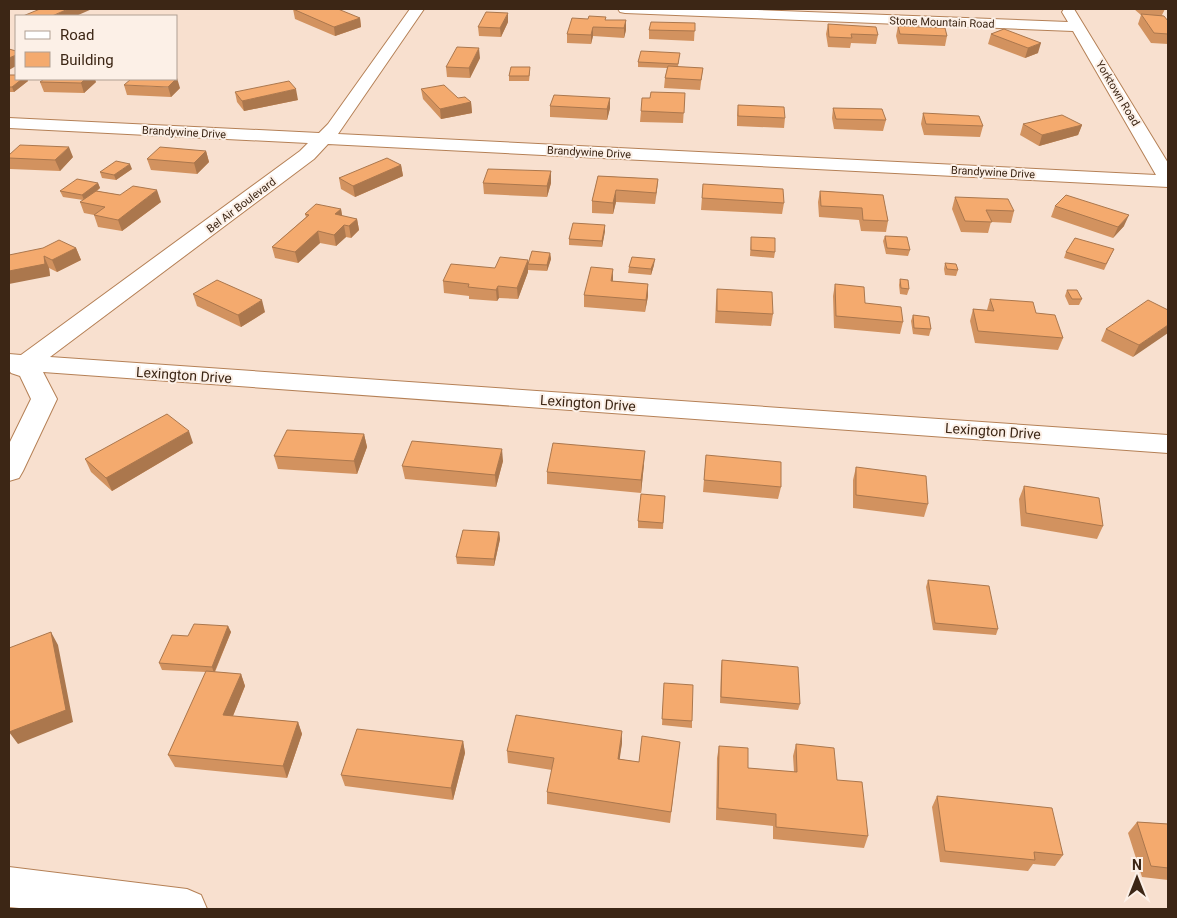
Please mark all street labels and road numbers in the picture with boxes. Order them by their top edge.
street label: Stone Mountain Road [889,14,995,31]
street label: Yorktown Road [1093,58,1142,128]
street label: Brandywine Drive [142,124,226,141]
street label: Brandywine Drive [547,144,631,161]
street label: Brandywine Drive [951,164,1035,181]
street label: Bel Air Boulevard [204,175,278,236]
street label: Lexington Drive [136,364,232,386]
street label: Lexington Drive [540,392,636,414]
street label: Lexington Drive [945,420,1041,442]

